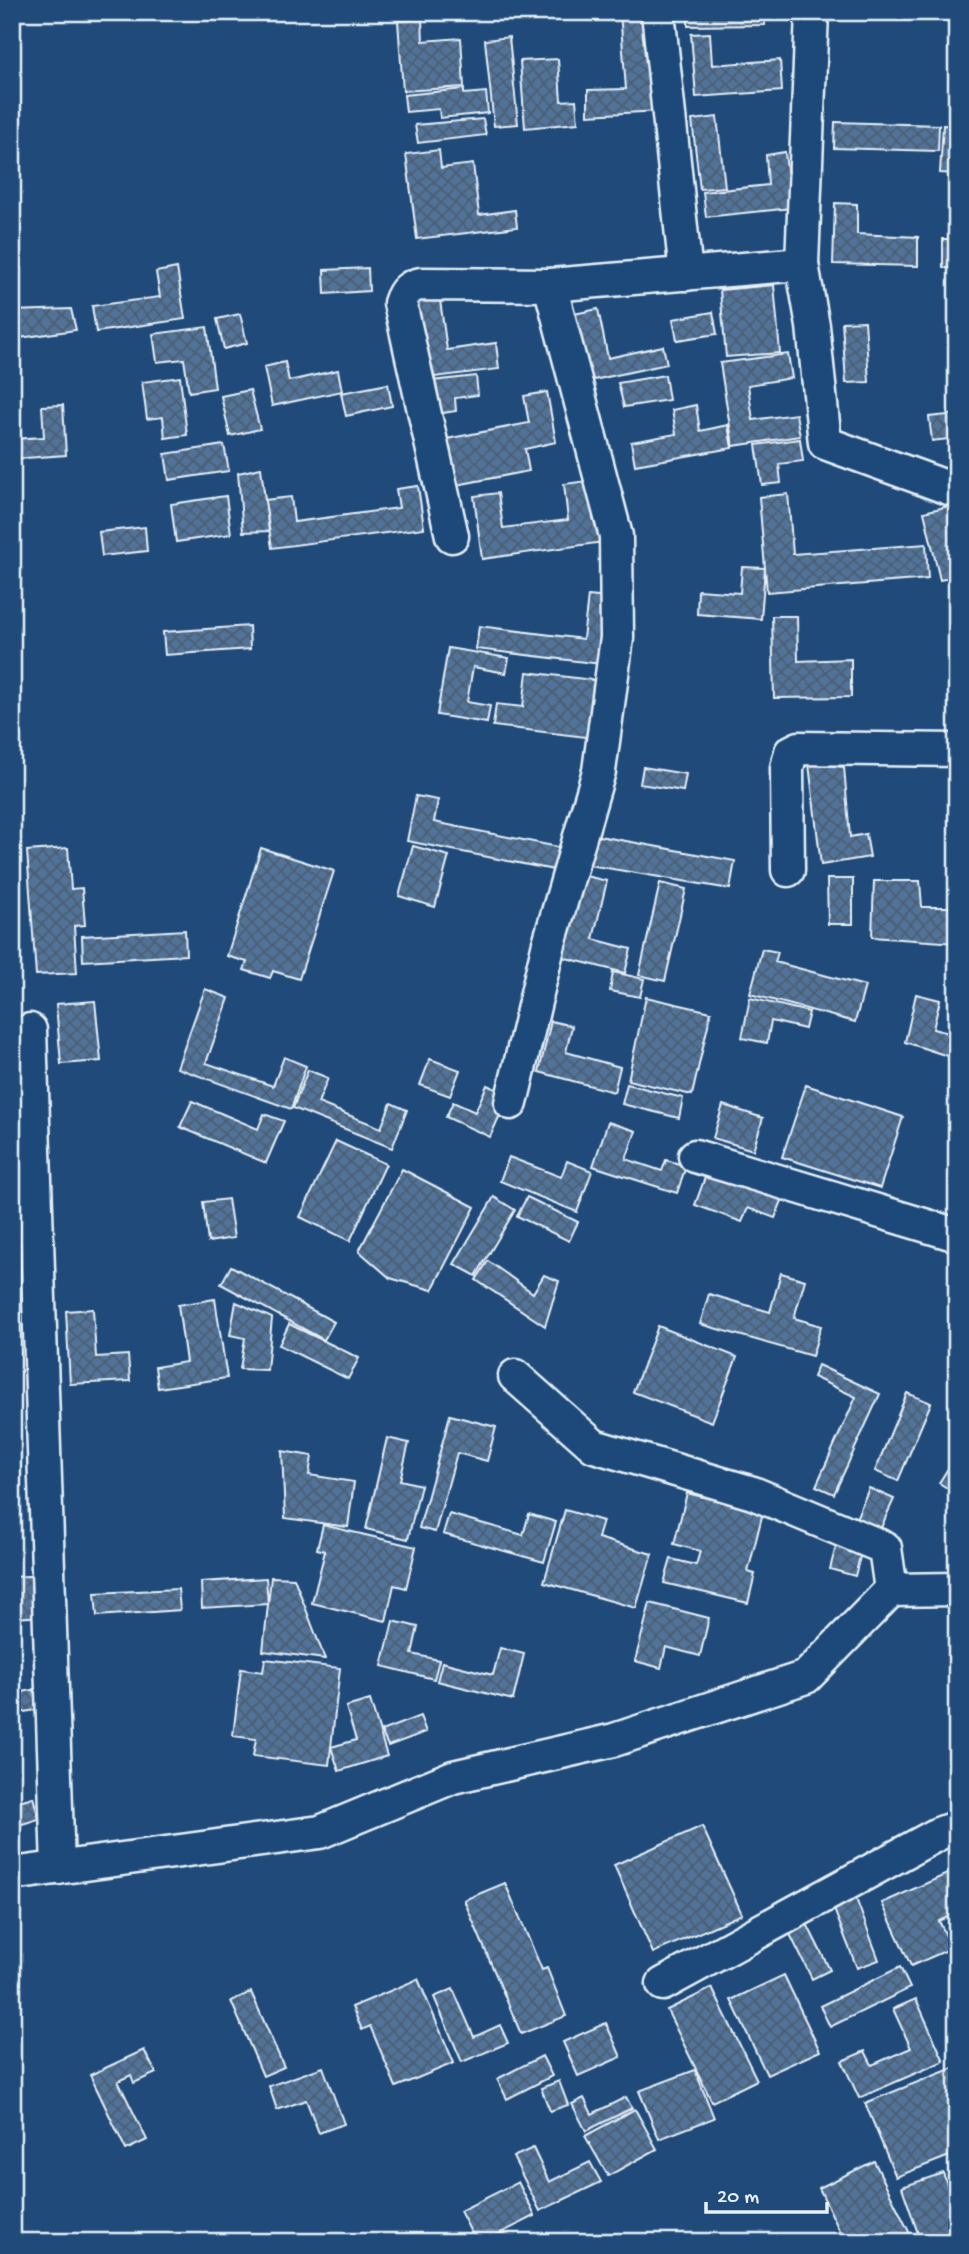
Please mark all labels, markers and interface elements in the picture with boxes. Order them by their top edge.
scale bar [706,2170,827,2214]
text: 20 m [717,2186,759,2211]

